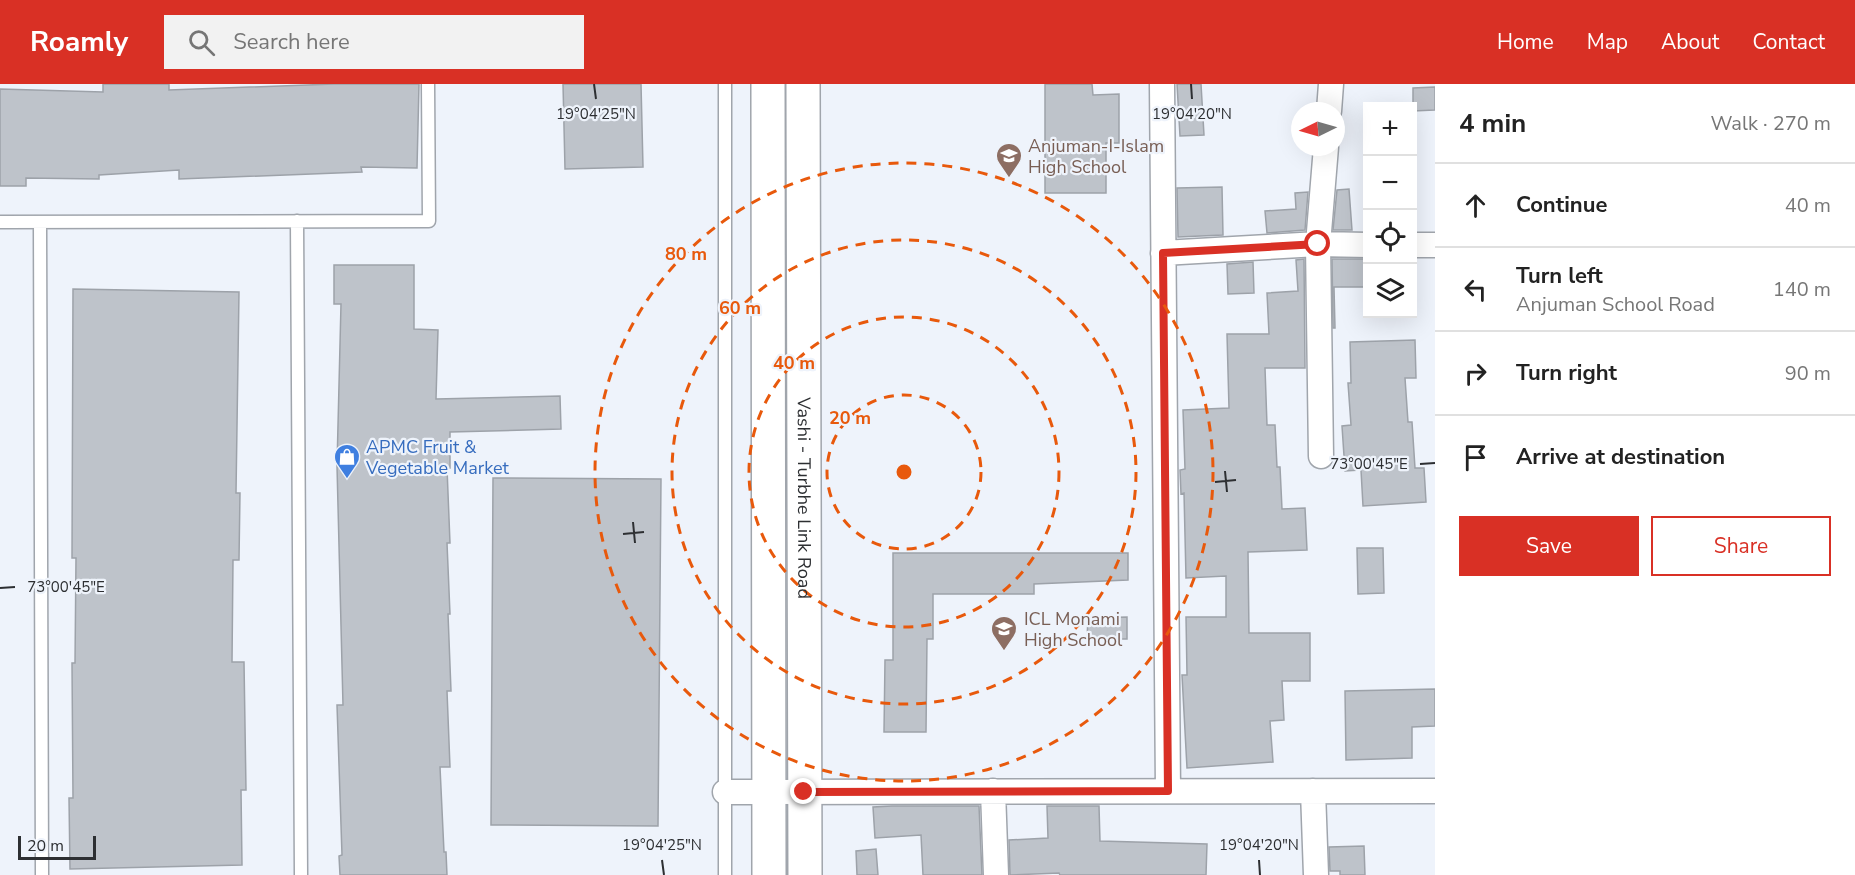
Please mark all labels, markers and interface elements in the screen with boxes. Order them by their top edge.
search box [164,15,584,69]
text: Roamly [30,23,128,61]
icon: search [185,26,218,59]
text: Search here [233,27,350,57]
text: Home [1497,28,1554,56]
text: Map [1587,28,1628,56]
text: About [1661,28,1719,56]
text: Contact [1752,28,1825,56]
north arrow [1291,102,1345,156]
map controls [1363,102,1417,318]
button: + [1363,102,1417,156]
text: 19°04'25"N [556,104,636,124]
text: 19°04'20"N [1152,104,1232,124]
text: 4 min [1459,106,1526,141]
text: Walk · 270 m [1711,110,1831,137]
place label: Anjuman-I-Islam High School [1028,134,1164,179]
school or university icon: Anjuman-I-Islam High School [994,141,1024,179]
button: − [1363,156,1417,210]
icon: ahead [1459,189,1492,222]
text: Continue [1516,190,1607,220]
text: 40 m [1785,192,1831,219]
button: locate [1363,210,1417,264]
route start [1304,230,1330,256]
text: 80 m [665,242,707,266]
text: Turn left [1516,261,1603,291]
button: layers [1363,264,1417,318]
icon: left [1459,273,1492,306]
text: 140 m [1773,276,1831,303]
text: Anjuman School Road [1516,291,1715,318]
text: 60 m [719,296,761,320]
text: 40 m [773,351,815,375]
icon: right [1459,357,1492,390]
text: Turn right [1516,358,1617,388]
text: 90 m [1785,360,1831,387]
street label: Vashi - Turbhe Link Road [792,396,816,599]
text: 20 m [829,406,871,430]
place label: APMC Fruit & Vegetable Market [365,435,510,480]
icon: arrive [1459,441,1492,474]
shop icon: APMC Fruit & Vegetable Market [332,442,362,480]
text: Arrive at destination [1516,442,1725,472]
text: 73°00'45"E [1330,454,1408,474]
centre of rings [894,462,914,482]
button: Save [1459,516,1639,576]
button: Share [1651,516,1831,576]
text: 73°00'45"E [27,577,105,597]
place label: ICL Monami High School [1024,607,1123,652]
school or university icon: ICL Monami High School [989,614,1019,652]
route end [790,778,816,804]
scale bar [18,833,96,860]
text: 20 m [27,835,64,857]
text: 19°04'25"N [622,835,702,855]
text: 19°04'20"N [1219,835,1299,855]

